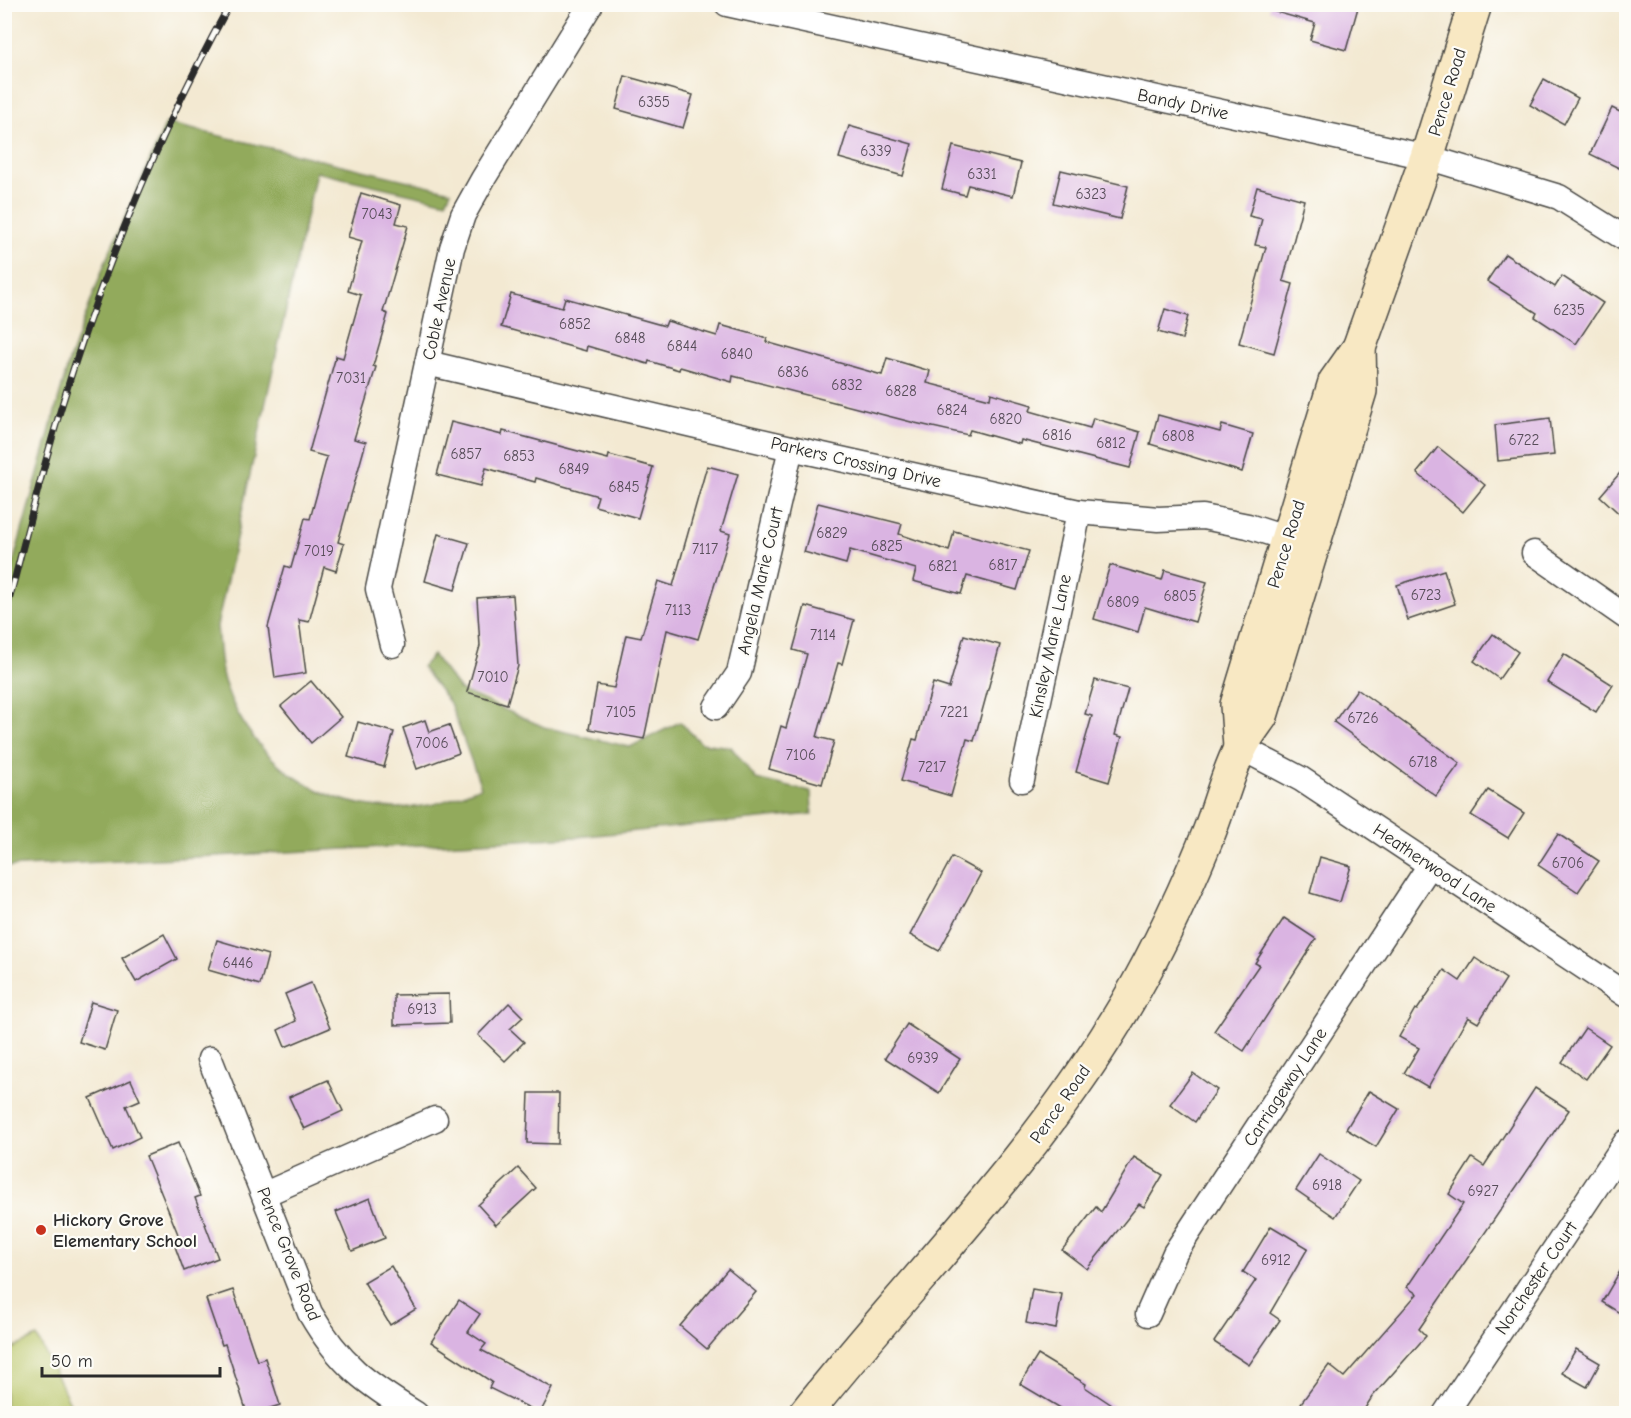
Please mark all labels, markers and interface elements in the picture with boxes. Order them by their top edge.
street label: Pence Road [1424,46,1471,139]
street label: Bandy Drive [1135,85,1230,124]
house number: 6355 [638,93,670,111]
house number: 6339 [860,142,892,160]
house number: 6331 [967,165,997,183]
house number: 6323 [1075,185,1107,203]
house number: 7043 [361,205,393,223]
street label: Coble Avenue [418,256,461,362]
house number: 6235 [1553,301,1585,319]
house number: 6852 [559,315,591,333]
house number: 6848 [615,329,645,347]
house number: 6844 [667,337,697,355]
house number: 6840 [721,345,753,363]
house number: 6836 [777,363,809,381]
house number: 7031 [336,369,366,387]
house number: 6832 [831,376,863,394]
house number: 6828 [885,382,917,400]
house number: 6824 [937,401,967,419]
house number: 6820 [990,410,1022,428]
house number: 6816 [1042,426,1072,444]
house number: 6808 [1162,427,1194,445]
house number: 6722 [1509,431,1539,449]
street label: Parkers Crossing Drive [769,433,943,492]
house number: 6812 [1096,434,1126,452]
house number: 6857 [450,445,482,463]
house number: 6853 [503,447,535,465]
house number: 6849 [558,460,590,478]
house number: 6845 [608,478,640,496]
street label: Pence Road [1263,498,1310,591]
street label: Angela Marie Court [733,504,788,657]
house number: 6829 [816,524,848,542]
house number: 6825 [871,537,903,555]
house number: 7117 [692,540,718,558]
house number: 7019 [304,542,334,560]
house number: 6817 [989,556,1017,574]
house number: 6821 [928,557,958,575]
street label: Kinsley Marie Lane [1025,572,1076,720]
house number: 6723 [1411,586,1441,604]
house number: 6805 [1163,587,1197,605]
house number: 6809 [1107,593,1140,611]
house number: 7113 [665,601,691,619]
house number: 7114 [810,626,836,644]
house number: 7010 [477,668,509,686]
house number: 7105 [606,703,636,721]
house number: 7221 [940,703,968,721]
house number: 6726 [1347,709,1379,727]
house number: 7006 [415,734,449,752]
house number: 7106 [786,746,816,764]
house number: 6718 [1409,753,1437,771]
house number: 7217 [918,758,946,776]
street label: Heatherwood Lane [1369,819,1500,917]
house number: 6706 [1552,854,1584,872]
house number: 6446 [223,954,253,972]
house number: 6913 [407,1000,437,1018]
street label: Carriageway Lane [1239,1024,1332,1151]
house number: 6939 [907,1049,939,1067]
street label: Pence Road [1026,1061,1095,1148]
house number: 6918 [1312,1176,1342,1194]
house number: 6927 [1467,1182,1499,1200]
street label: Pence Grove Road [252,1184,325,1324]
place label: Hickory Grove Elementary School [53,1210,197,1252]
street label: Norchester Court [1491,1217,1582,1339]
marker: Hickory Grove Elementary School [34,1223,48,1237]
house number: 6912 [1261,1251,1291,1269]
scale bar [42,1340,220,1378]
text: 50 m [51,1351,93,1372]

